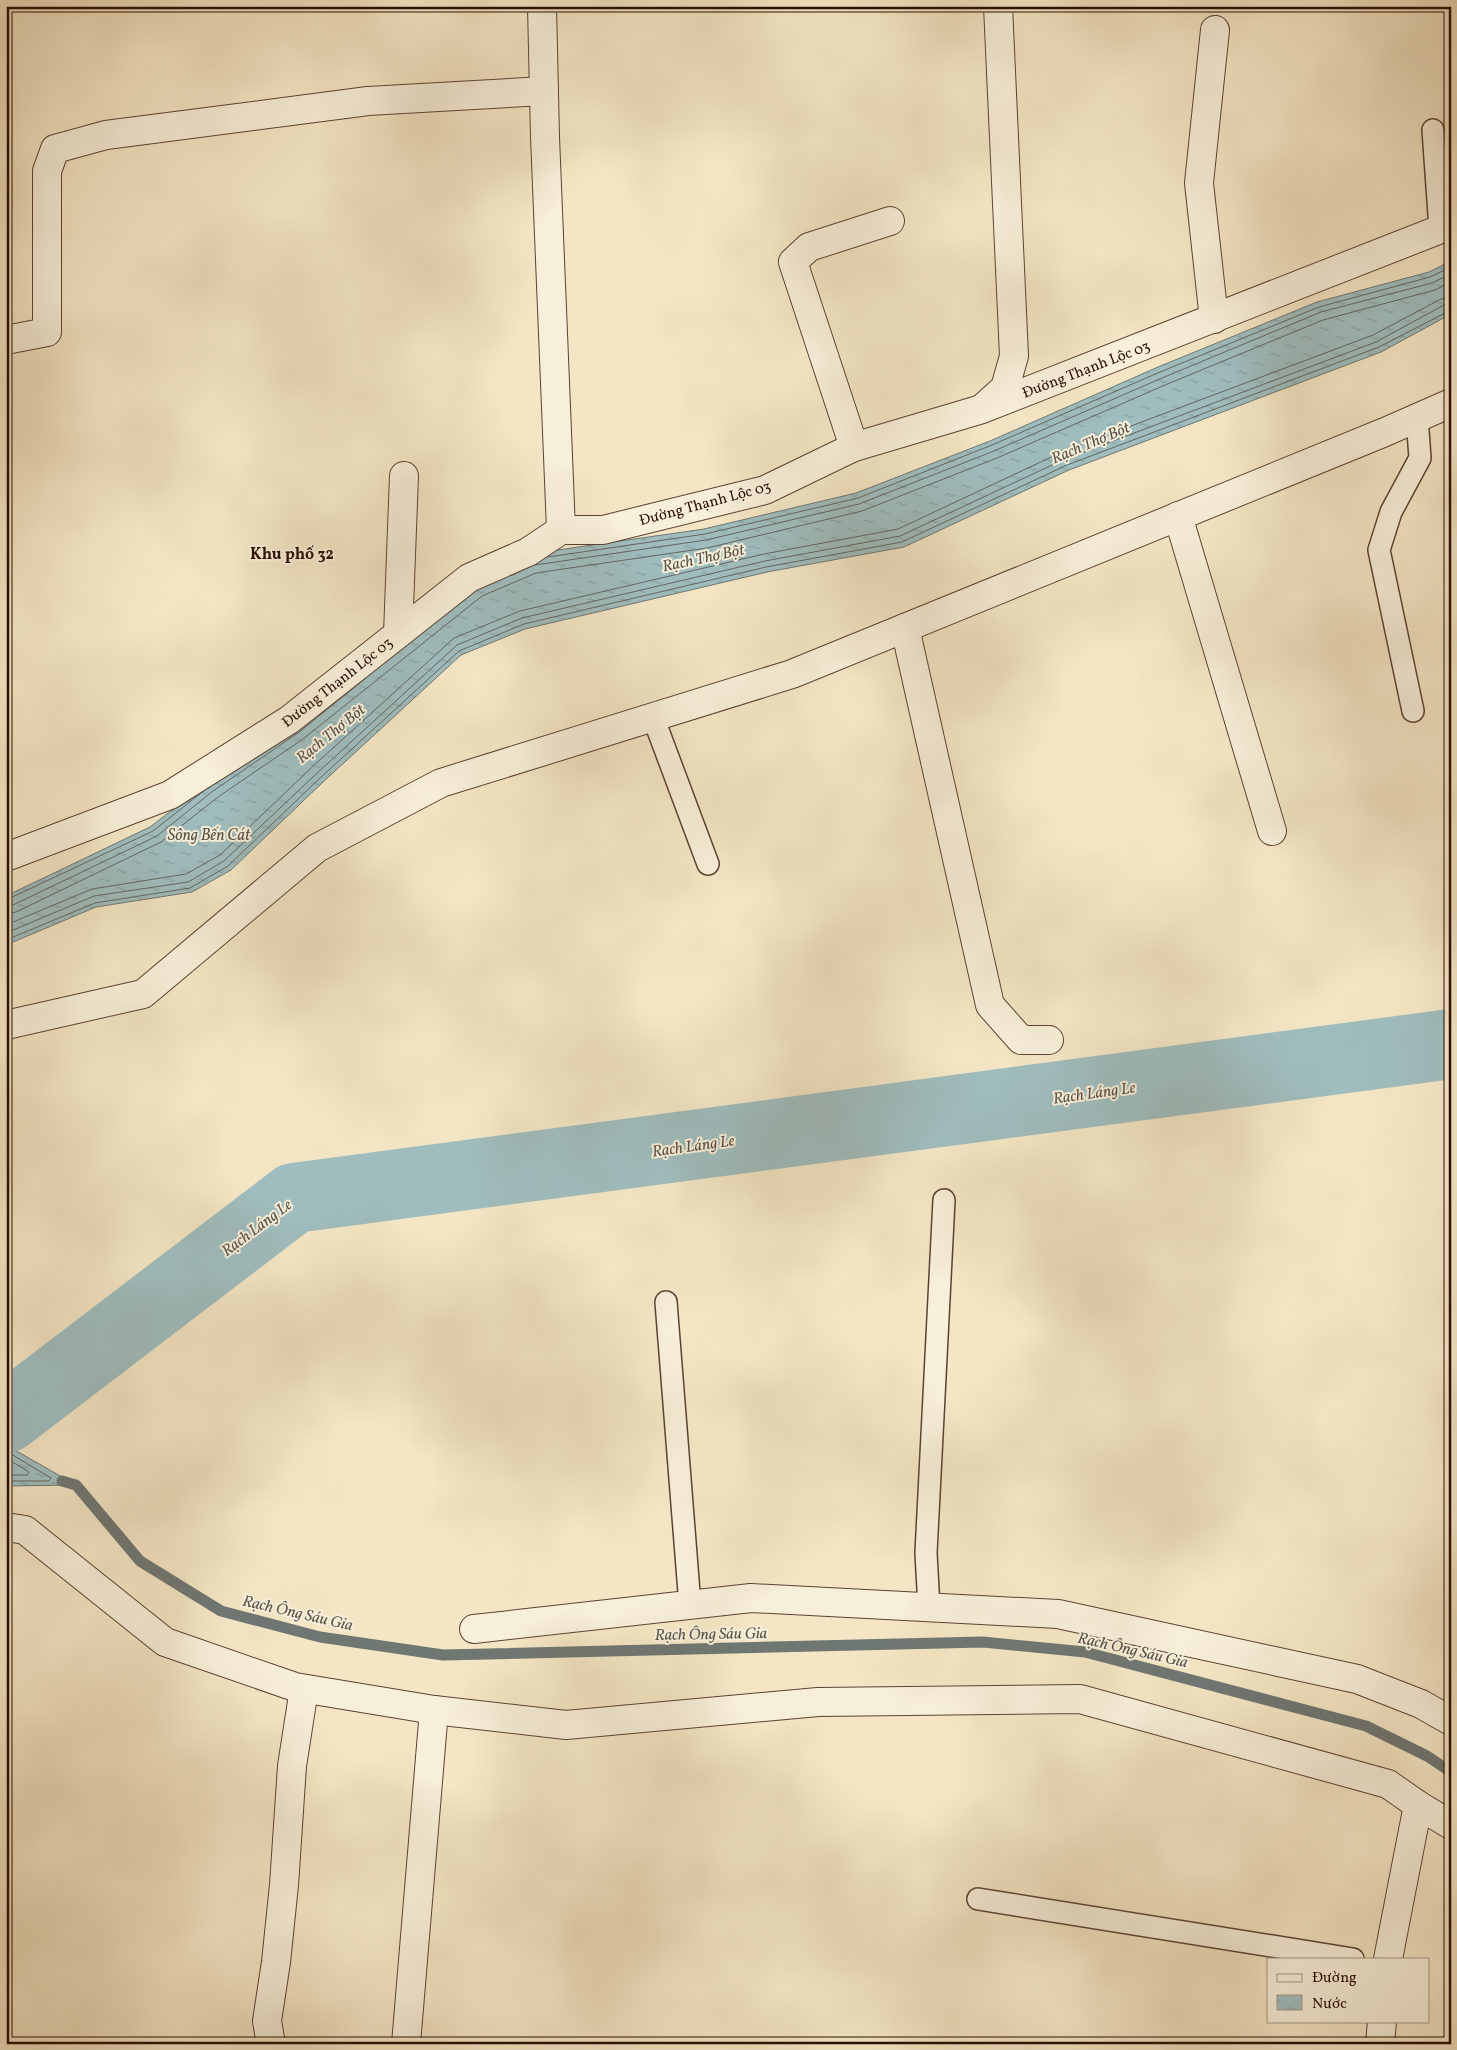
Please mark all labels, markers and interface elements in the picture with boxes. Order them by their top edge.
street label: Đường Thạnh Lộc 03 [1020,336,1154,404]
water label: Rạch Thợ Bột [1048,417,1134,470]
street label: Đường Thạnh Lộc 03 [637,477,774,532]
water label: Rạch Thợ Bột [660,539,747,578]
district label: Khu phố 32 [250,544,334,566]
street label: Đường Thạnh Lộc 03 [278,633,398,733]
water label: Rạch Thợ Bột [292,699,371,769]
water label: Sông Bến Cát [168,825,251,847]
water label: Rạch Láng Le [1052,1077,1137,1111]
water label: Rạch Láng Le [651,1130,736,1164]
water label: Rạch Láng Le [217,1195,297,1262]
water label: Rạch Ông Sáu Gia [240,1590,356,1637]
water label: Rạch Ông Sáu Gia [655,1622,768,1647]
water label: Rạch Ông Sáu Gia [1075,1627,1191,1674]
legend [1267,1958,1430,2022]
text: Đường [1312,1968,1357,1989]
text: Nước [1312,1994,1347,2015]

